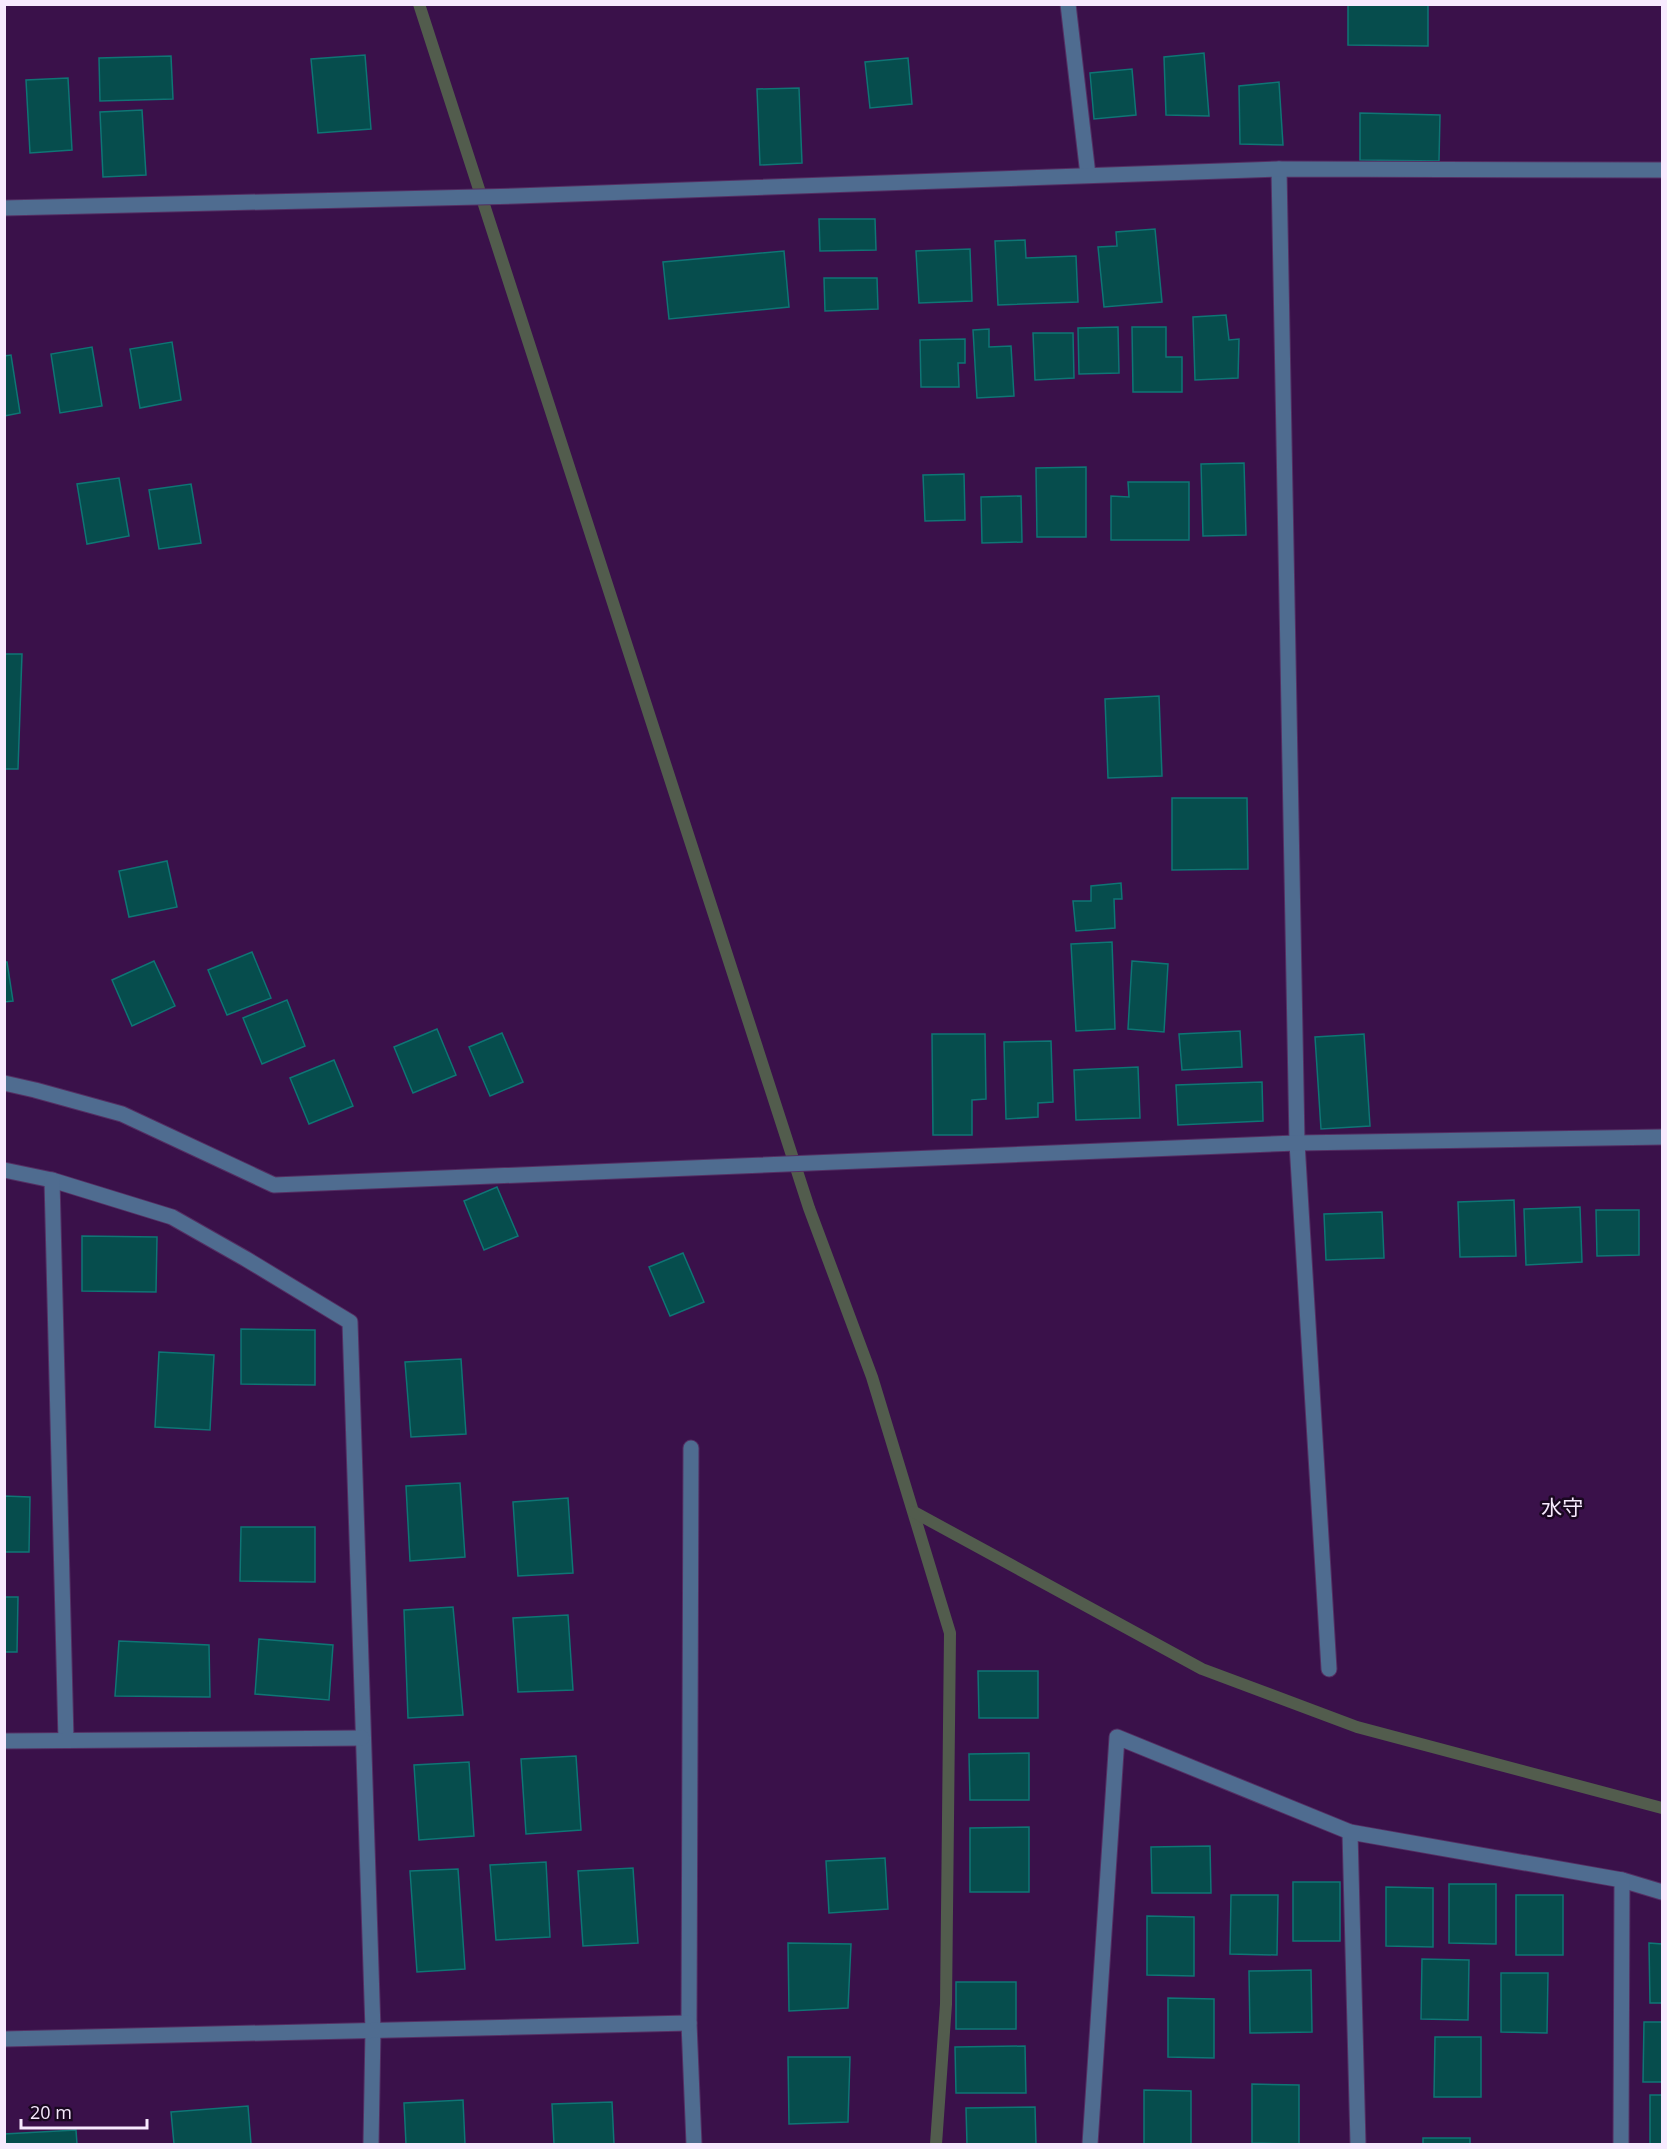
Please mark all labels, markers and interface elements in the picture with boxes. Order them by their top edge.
district label: 水守 [1541,1493,1583,1521]
scale bar [21,2092,147,2130]
text: 20 m [30,2100,72,2124]

